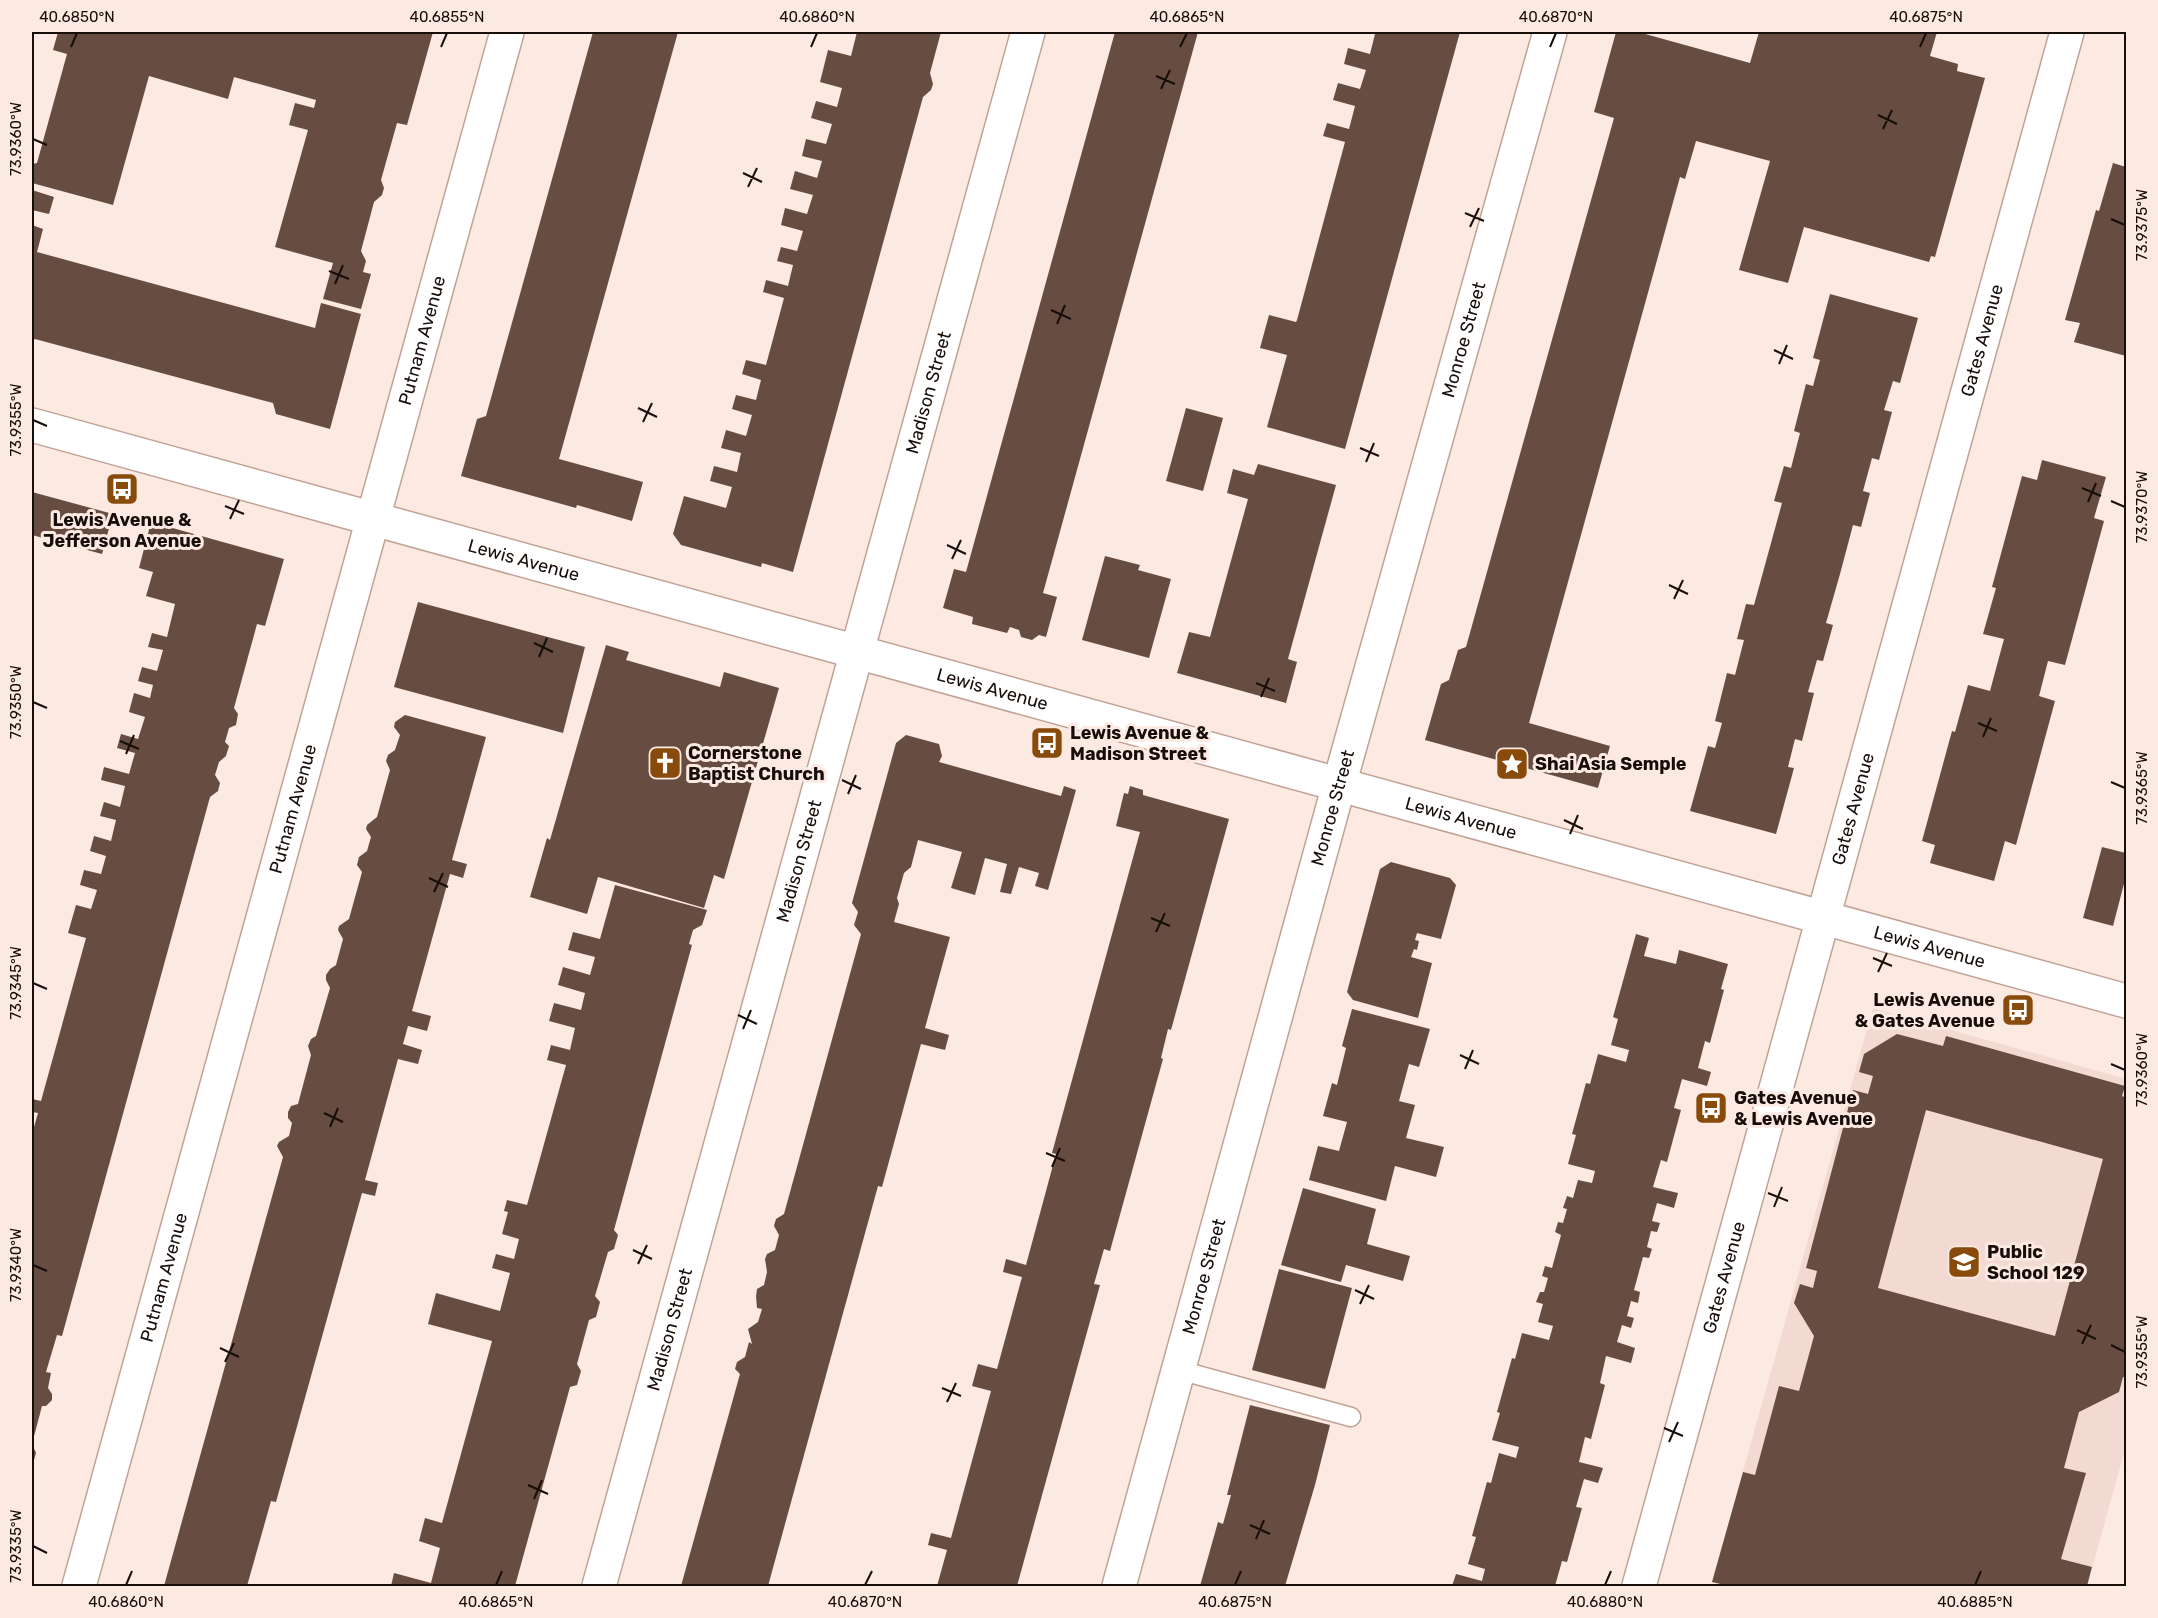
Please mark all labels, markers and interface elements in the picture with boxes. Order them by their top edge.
text: 40.6850°N [39,8,115,26]
text: 40.6855°N [410,8,484,26]
text: 40.6860°N [779,8,855,26]
text: 40.6865°N [1149,8,1225,26]
text: 40.6870°N [1519,8,1593,26]
text: 40.6875°N [1889,8,1963,26]
text: 73.9360°W [7,102,25,176]
text: 73.9375°W [2133,189,2151,261]
street label: Putnam Avenue [394,273,450,408]
street label: Monroe Street [1437,279,1490,400]
street label: Gates Avenue [1956,282,2008,399]
street label: Madison Street [901,329,956,456]
text: 73.9355°W [7,383,25,457]
bus stop icon: Lewis Avenue & Jefferson Avenue [104,471,140,507]
text: 73.9370°W [2133,471,2151,543]
place label: Lewis Avenue & Jefferson Avenue [43,509,202,552]
street label: Lewis Avenue [465,534,582,586]
street label: Lewis Avenue [934,663,1051,715]
text: 73.9350°W [7,665,25,739]
place label: Lewis Avenue & Madison Street [1070,722,1210,765]
bus stop icon: Lewis Avenue & Madison Street [1029,725,1065,761]
street label: Putnam Avenue [265,742,321,876]
place label: Cornerstone Baptist Church [688,742,825,785]
church icon: Cornerstone Baptist Church [647,745,683,781]
place icon: Shai Asia Semple [1494,746,1530,782]
street label: Monroe Street [1306,747,1359,868]
street label: Gates Avenue [1827,750,1879,868]
text: 73.9365°W [2133,751,2151,825]
place label: Shai Asia Semple [1535,753,1687,775]
street label: Lewis Avenue [1403,792,1519,844]
street label: Madison Street [772,797,827,925]
street label: Lewis Avenue [1871,921,1988,973]
text: 73.9345°W [7,946,25,1020]
place label: Lewis Avenue & Gates Avenue [1855,989,1995,1032]
bus stop icon: Lewis Avenue & Gates Avenue [2000,992,2036,1028]
text: 73.9360°W [2133,1033,2151,1107]
place label: Gates Avenue & Lewis Avenue [1734,1087,1873,1130]
bus stop icon: Gates Avenue & Lewis Avenue [1693,1090,1729,1126]
street label: Putnam Avenue [136,1210,192,1345]
street label: Monroe Street [1178,1216,1230,1337]
street label: Gates Avenue [1698,1219,1750,1336]
text: 73.9340°W [7,1228,25,1302]
place label: Public School 129 [1987,1241,2084,1284]
school or university icon: Public School 129 [1946,1244,1982,1280]
street label: Madison Street [642,1266,697,1393]
text: 73.9355°W [2133,1315,2151,1389]
text: 73.9335°W [7,1509,25,1583]
text: 40.6860°N [88,1593,164,1611]
text: 40.6865°N [458,1593,534,1611]
text: 40.6870°N [828,1593,902,1611]
text: 40.6875°N [1198,1593,1272,1611]
text: 40.6880°N [1567,1593,1643,1611]
text: 40.6885°N [1937,1593,2013,1611]

